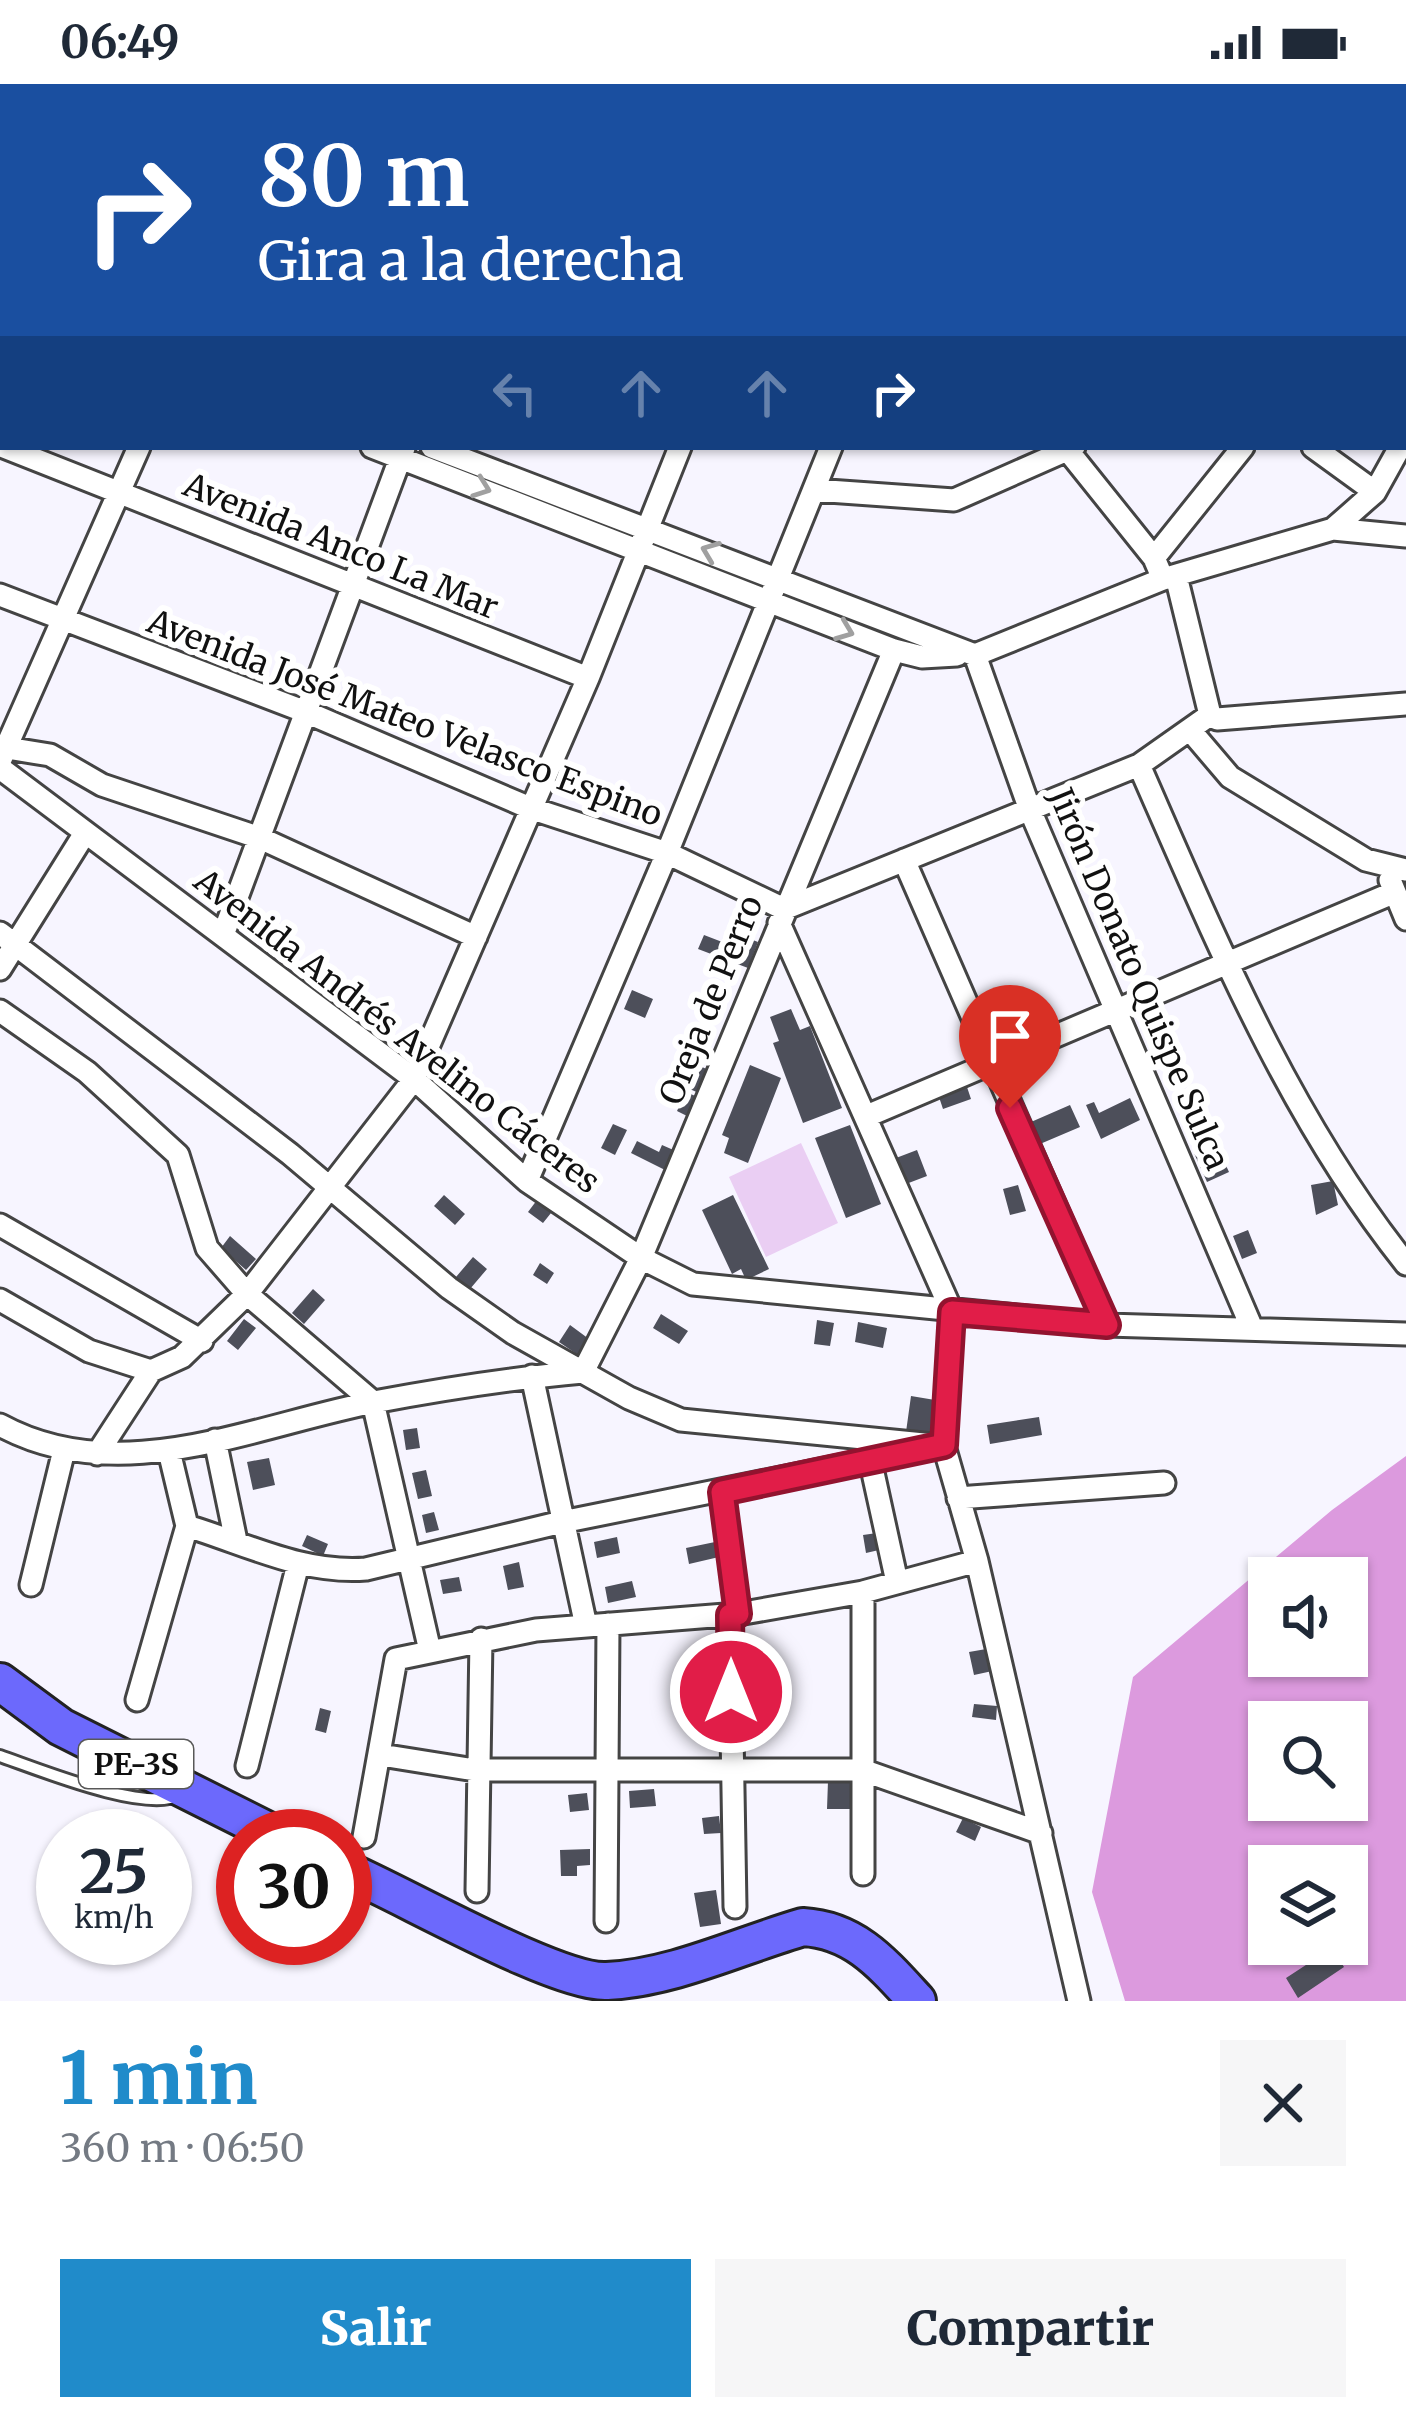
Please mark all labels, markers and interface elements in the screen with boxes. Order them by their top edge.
text: 06:49 [60,14,180,70]
text: 80 m [258,123,470,229]
icon: right [60,132,216,288]
text: Gira a la derecha [258,227,684,295]
icon: left [482,360,548,426]
icon: ahead [608,360,674,426]
icon: ahead [734,360,800,426]
icon: right [860,360,926,426]
street label: Avenida Anco La Mar [177,464,504,628]
one-way arrow [470,474,491,499]
one-way arrow [701,541,722,565]
street label: Avenida José Mateo Velasco Espino [141,600,668,835]
one-way arrow [833,616,854,641]
street label: Jirón Donato Quispe Sulca [1040,781,1238,1176]
street label: Avenida Andrés Avelino Cáceres [185,859,608,1202]
street label: Oreja de Perro [650,889,772,1111]
pin [959,985,1061,1108]
icon: arrive [977,1003,1043,1069]
map controls [1248,1557,1368,1965]
button: sound [1248,1557,1368,1677]
position arrow [668,1629,794,1755]
button: search [1248,1701,1368,1821]
road number: PE-3S [79,1740,193,1788]
speed limit sign: 30 [216,1809,372,1965]
text: 25 [80,1834,148,1909]
button: layers [1248,1845,1368,1965]
text: km/h [74,1898,154,1936]
text: 1 min [60,2033,257,2124]
button: close [1220,2040,1346,2166]
text: 360 m · 06:50 [60,2124,305,2173]
button: Salir [60,2259,691,2397]
button: Compartir [715,2259,1346,2397]

